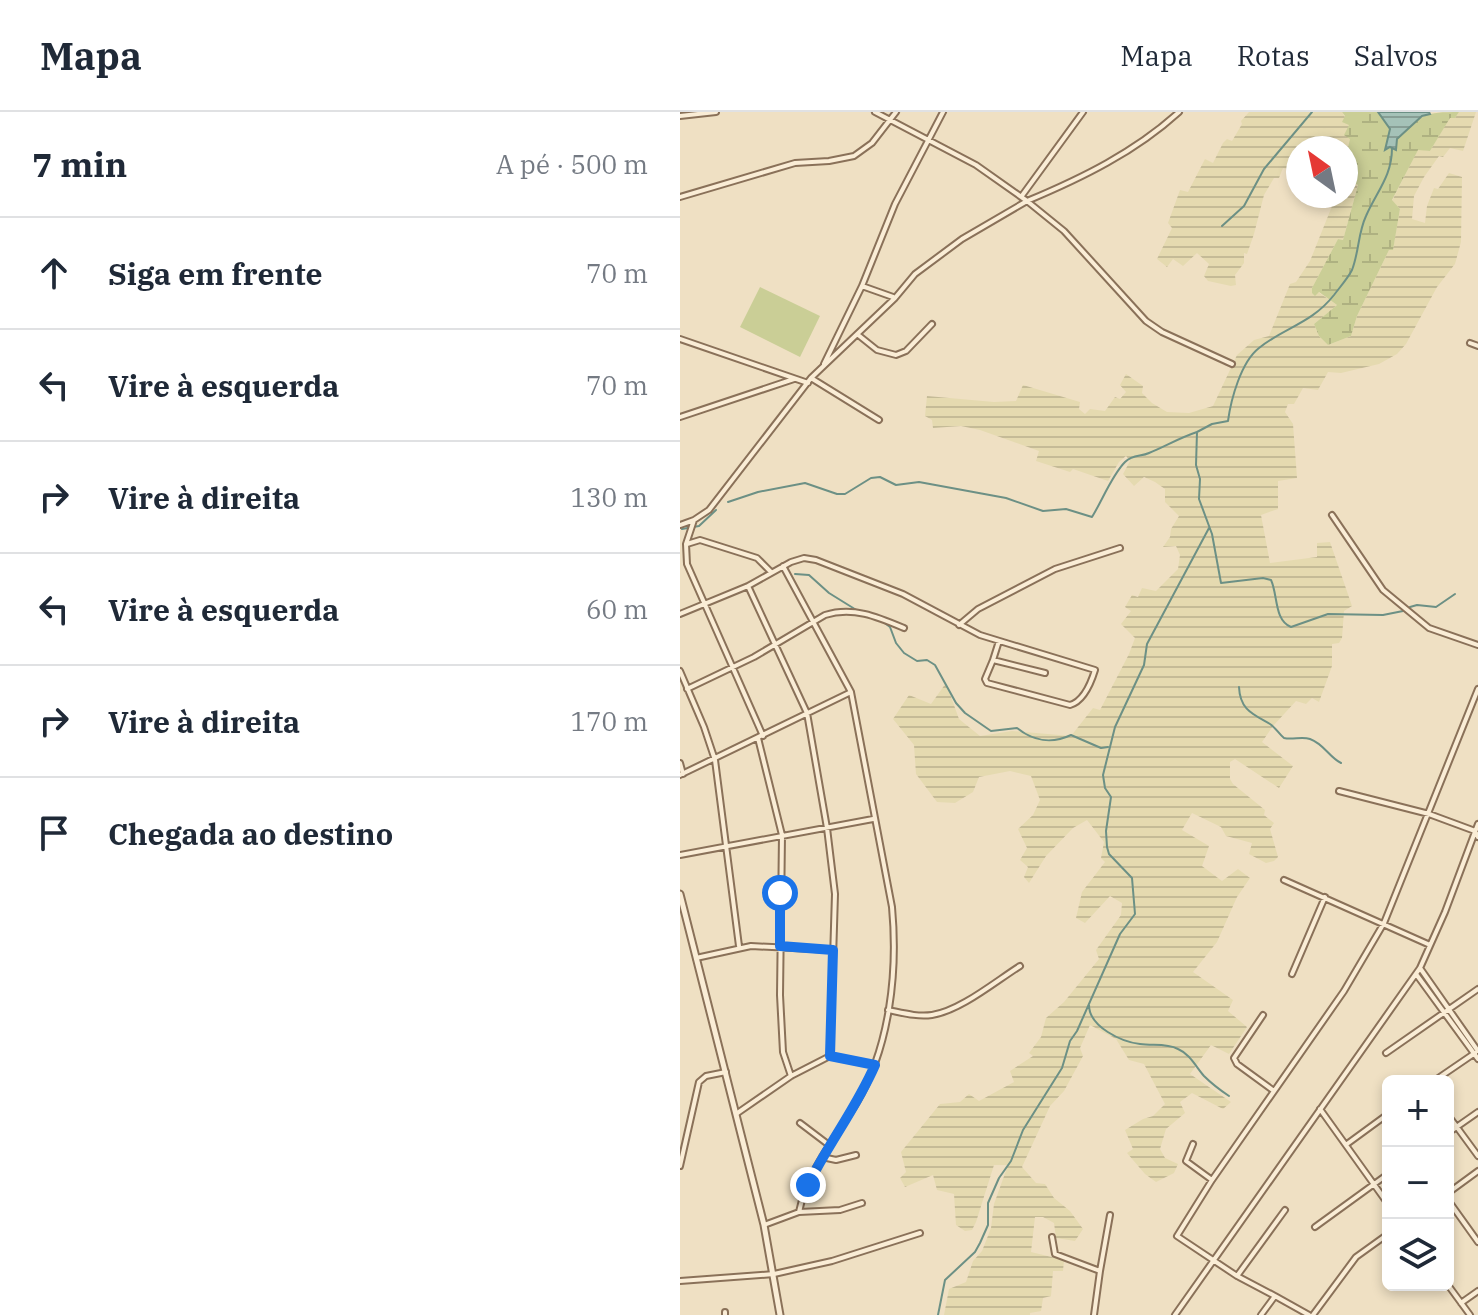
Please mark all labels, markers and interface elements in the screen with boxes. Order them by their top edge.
text: Mapa [40,31,142,80]
text: Mapa [1120,37,1193,74]
text: Rotas [1237,37,1310,74]
text: Salvos [1354,37,1438,74]
north arrow [1286,136,1358,208]
text: 7 min [32,142,127,186]
text: A pé · 500 m [496,147,648,181]
icon: ahead [32,251,76,295]
text: Siga em frente [108,254,323,293]
text: 70 m [586,256,648,290]
icon: left [32,363,76,407]
text: Vire à esquerda [108,366,339,405]
text: 70 m [586,368,648,402]
icon: right [32,475,76,519]
text: Vire à direita [108,478,300,517]
text: 130 m [570,480,648,514]
icon: left [32,587,76,631]
text: Vire à esquerda [108,590,339,629]
text: 60 m [586,592,648,626]
icon: right [32,699,76,743]
text: Vire à direita [108,702,300,741]
text: 170 m [570,704,648,738]
icon: arrive [32,811,76,855]
text: Chegada ao destino [108,814,393,853]
route start [762,875,798,911]
map controls [1382,1075,1454,1291]
button: + [1382,1075,1454,1147]
button: − [1382,1147,1454,1219]
route end [790,1167,826,1203]
button: layers [1382,1219,1454,1291]

